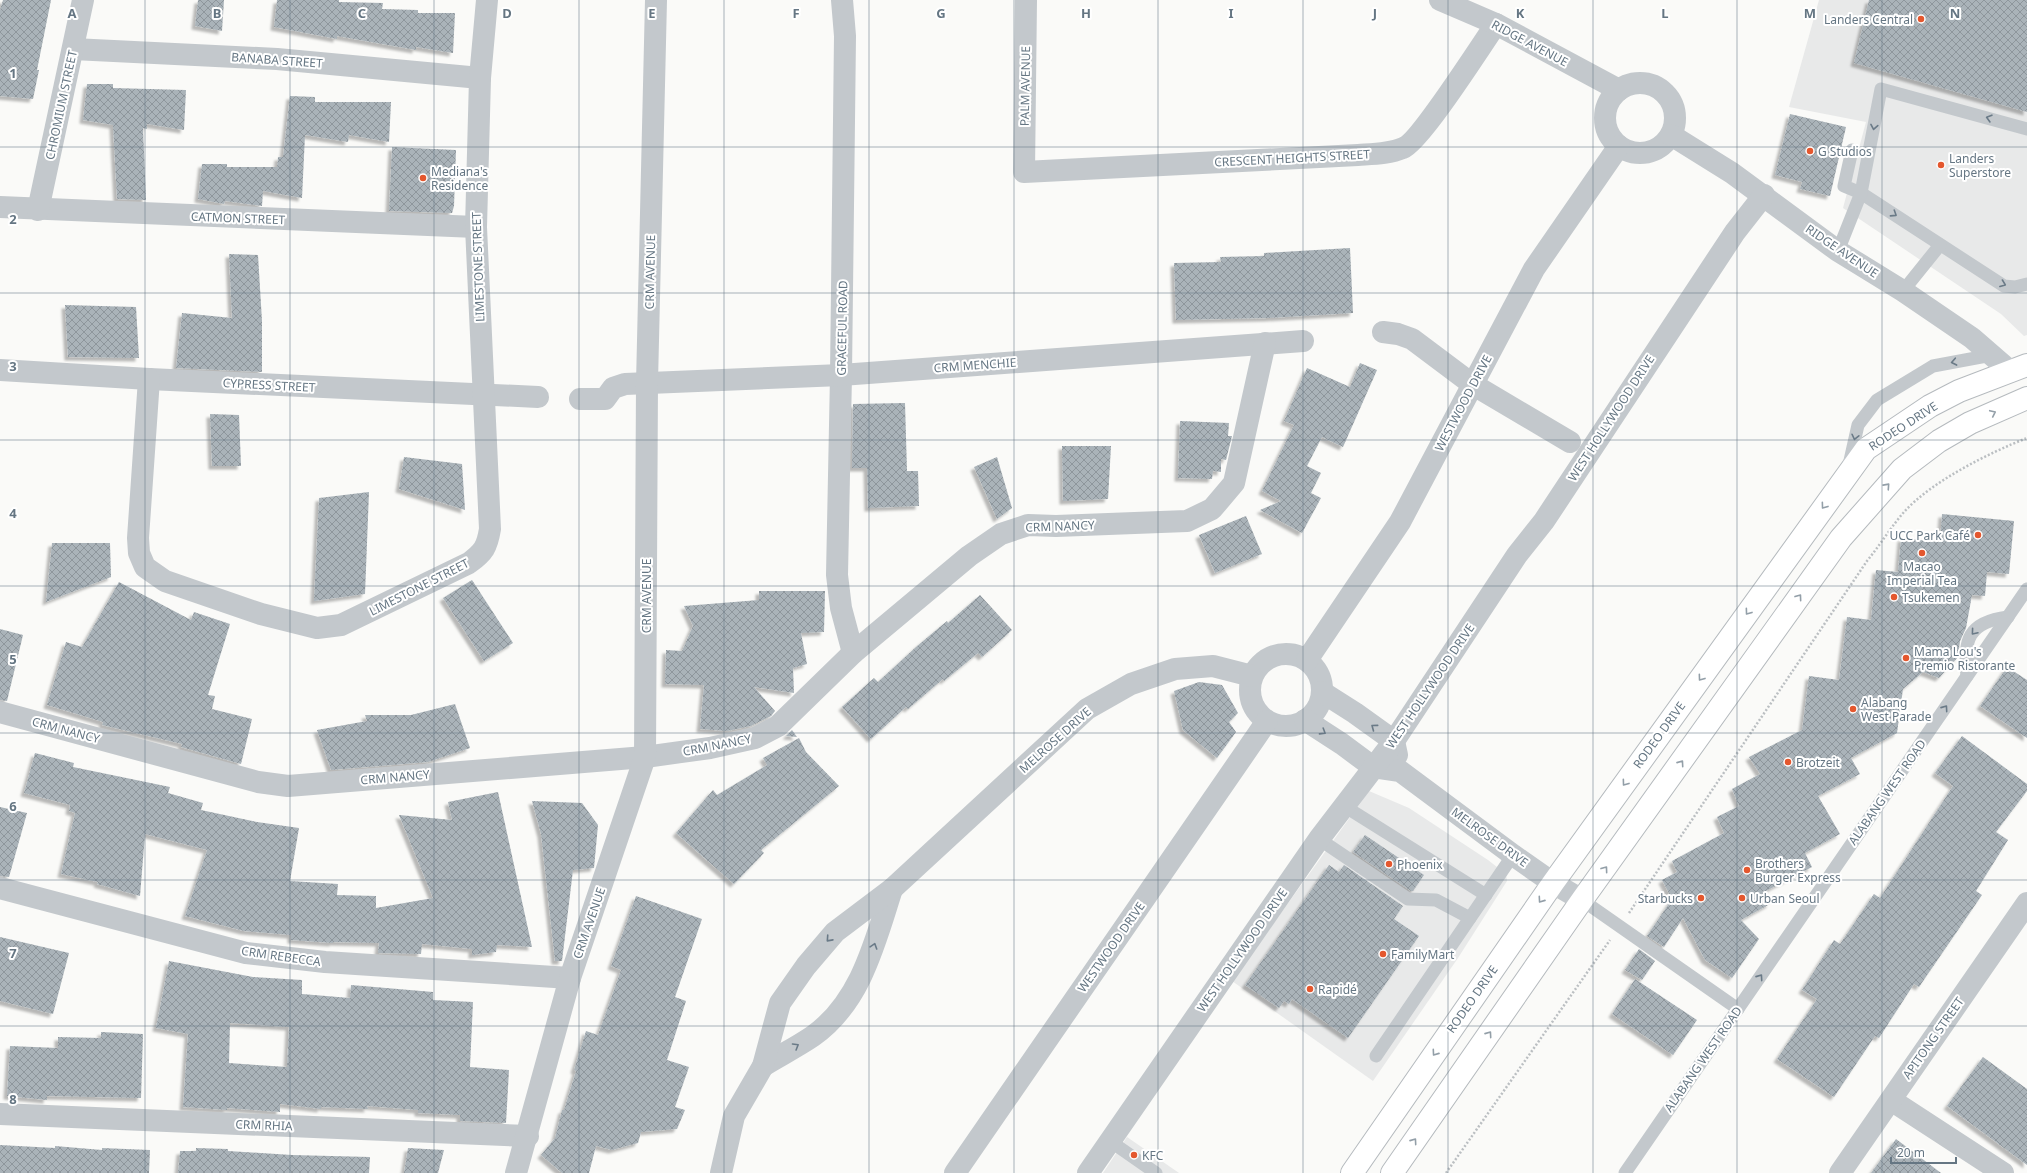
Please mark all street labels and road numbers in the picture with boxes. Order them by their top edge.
street label: RIDGE AVENUE [1489,16,1571,70]
street label: PALM AVENUE [1016,46,1034,126]
street label: CHROMIUM STREET [41,48,81,161]
street label: BANABA STREET [231,48,324,72]
street label: CRESCENT HEIGHTS STREET [1214,145,1371,171]
street label: CATMON STREET [191,208,286,228]
street label: LIMESTONE STREET [468,211,488,322]
street label: RIDGE AVENUE [1802,220,1882,282]
street label: CRM AVENUE [641,235,659,309]
street label: GRACEFUL ROAD [833,280,851,376]
street label: WESTWOOD DRIVE [1430,352,1496,454]
street label: WEST HOLLYWOOD DRIVE [1564,352,1658,484]
street label: CRM MENCHIE [933,354,1017,376]
street label: CYPRESS STREET [222,374,316,396]
street label: RODEO DRIVE [1865,397,1941,455]
street label: CRM NANCY [1025,516,1095,536]
street label: LIMESTONE STREET [366,554,472,620]
street label: CRM AVENUE [638,559,655,633]
street label: WEST HOLLYWOOD DRIVE [1382,620,1478,752]
street label: RODEO DRIVE [1629,698,1689,772]
street label: MELROSE DRIVE [1015,703,1095,777]
street label: CRM NANCY [30,713,102,747]
street label: CRM NANCY [681,730,753,760]
street label: ALABANG WEST ROAD [1844,736,1930,848]
street label: CRM NANCY [360,765,430,788]
street label: MELROSE DRIVE [1448,803,1532,871]
street label: CRM AVENUE [569,885,609,961]
street label: WEST HOLLYWOOD DRIVE [1193,885,1291,1015]
street label: WESTWOOD DRIVE [1073,898,1149,996]
street label: CRM REBECCA [240,942,322,970]
street label: RODEO DRIVE [1442,962,1502,1036]
street label: APITONG STREET [1898,993,1968,1082]
street label: ALABANG WEST ROAD [1660,1003,1746,1115]
street label: CRM RHIA [235,1116,293,1135]

